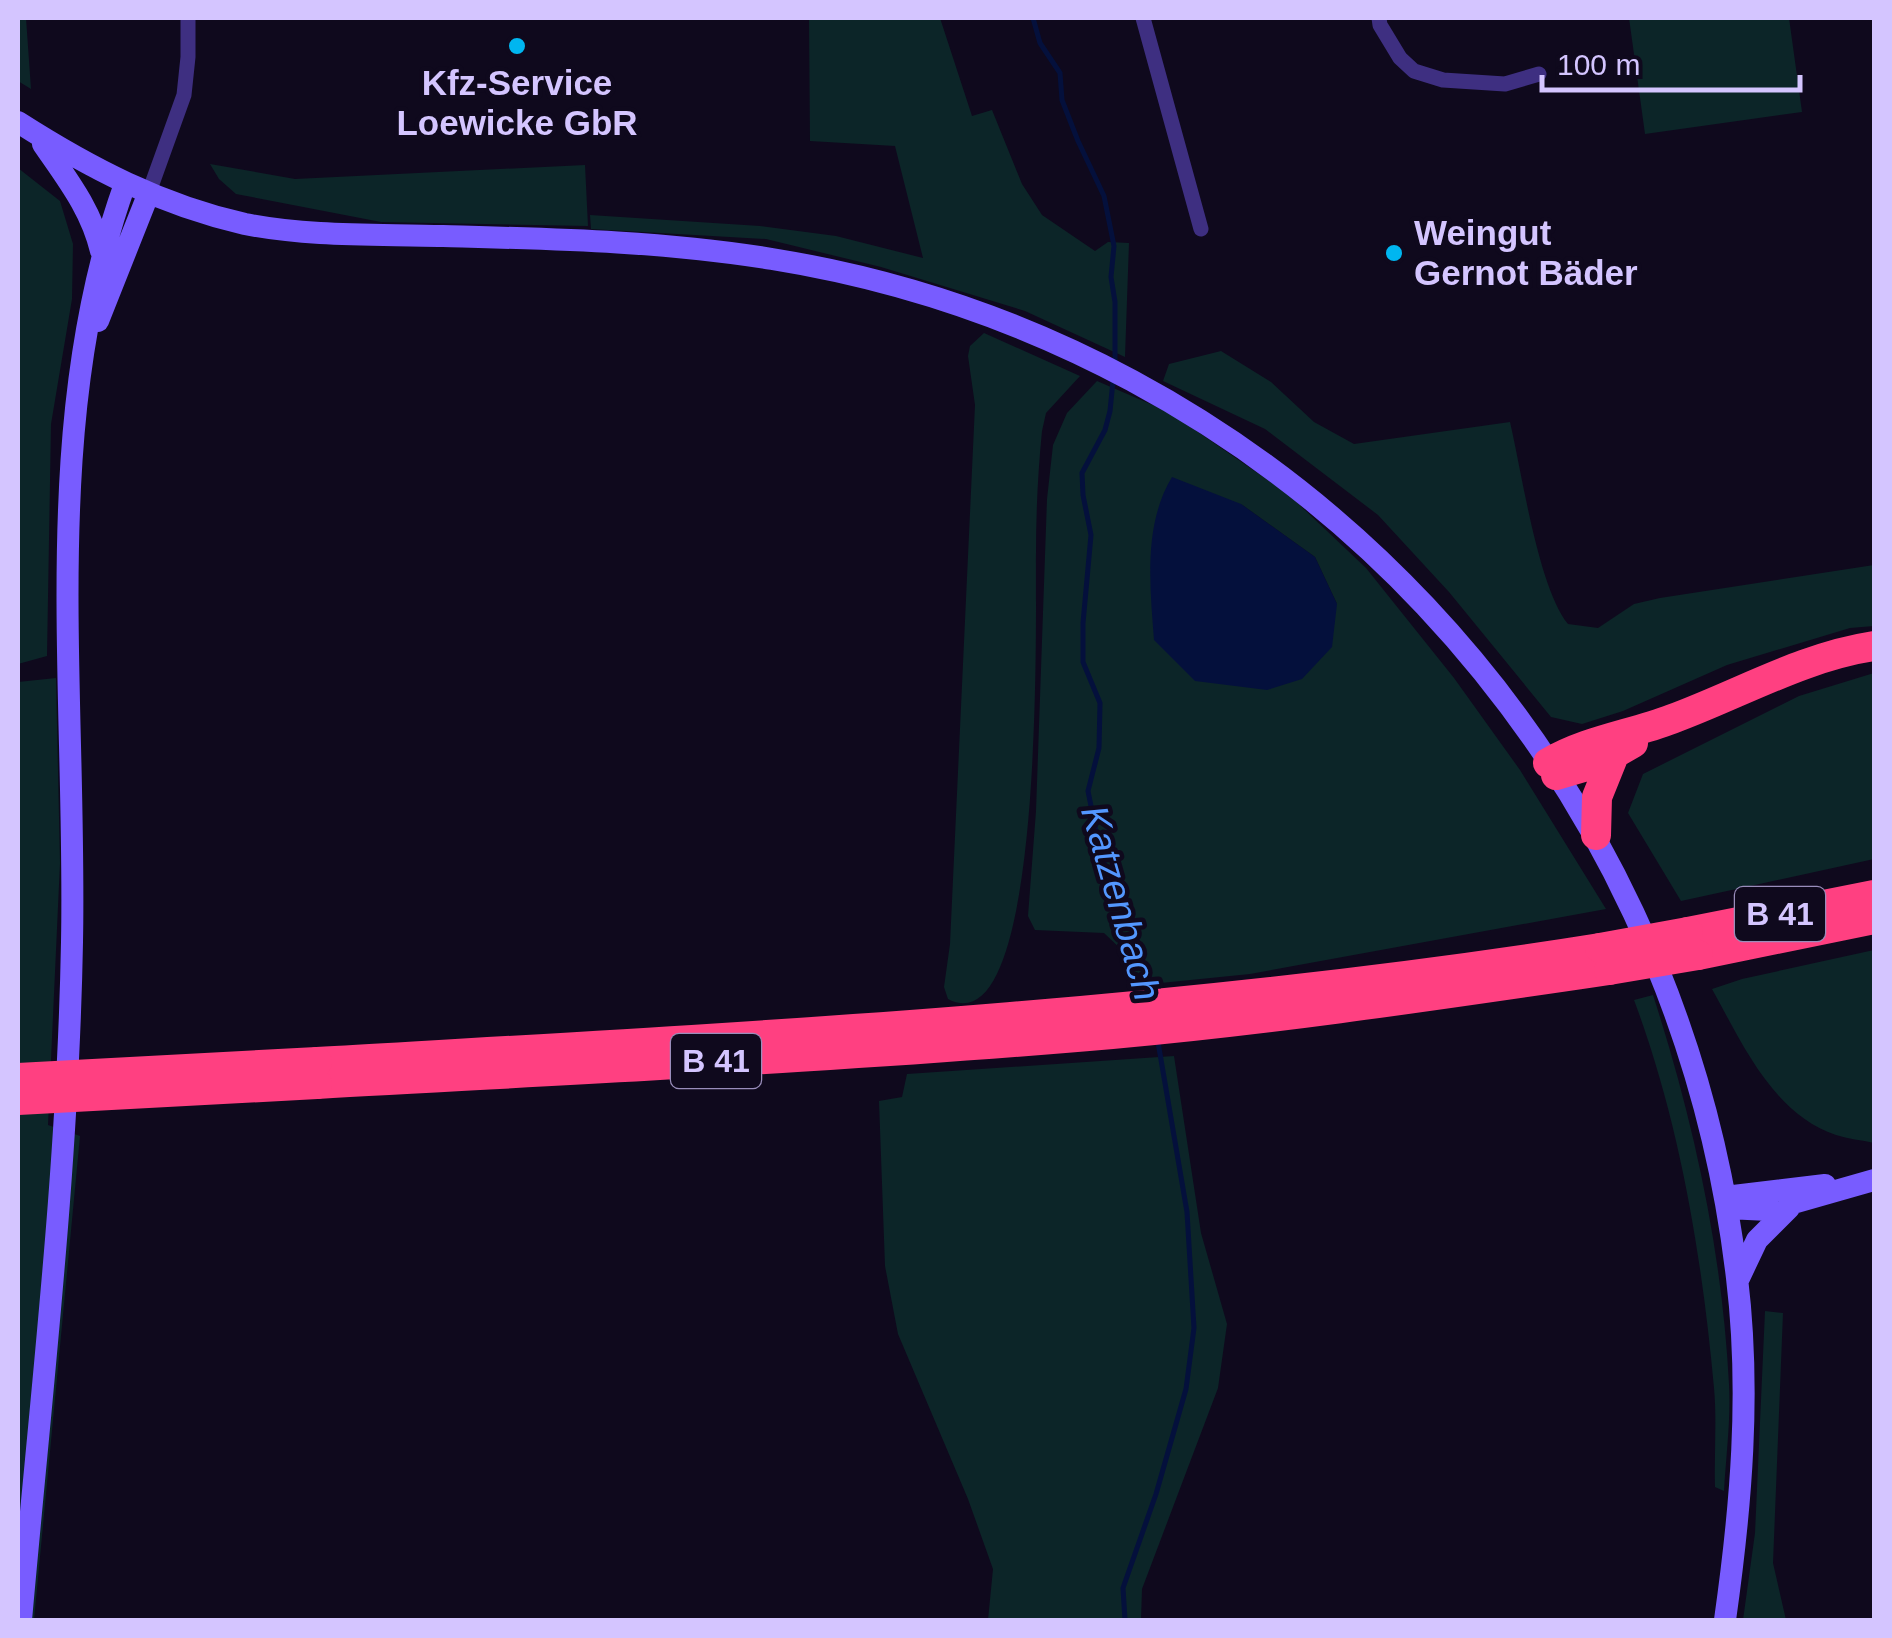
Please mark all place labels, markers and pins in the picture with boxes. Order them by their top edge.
marker: Kfz-Service Loewicke GbR [506,35,528,57]
place label: Kfz-Service Loewicke GbR [396,63,638,142]
place label: Weingut Gernot Bäder [1414,213,1638,292]
marker: Weingut Gernot Bäder [1383,242,1405,264]

